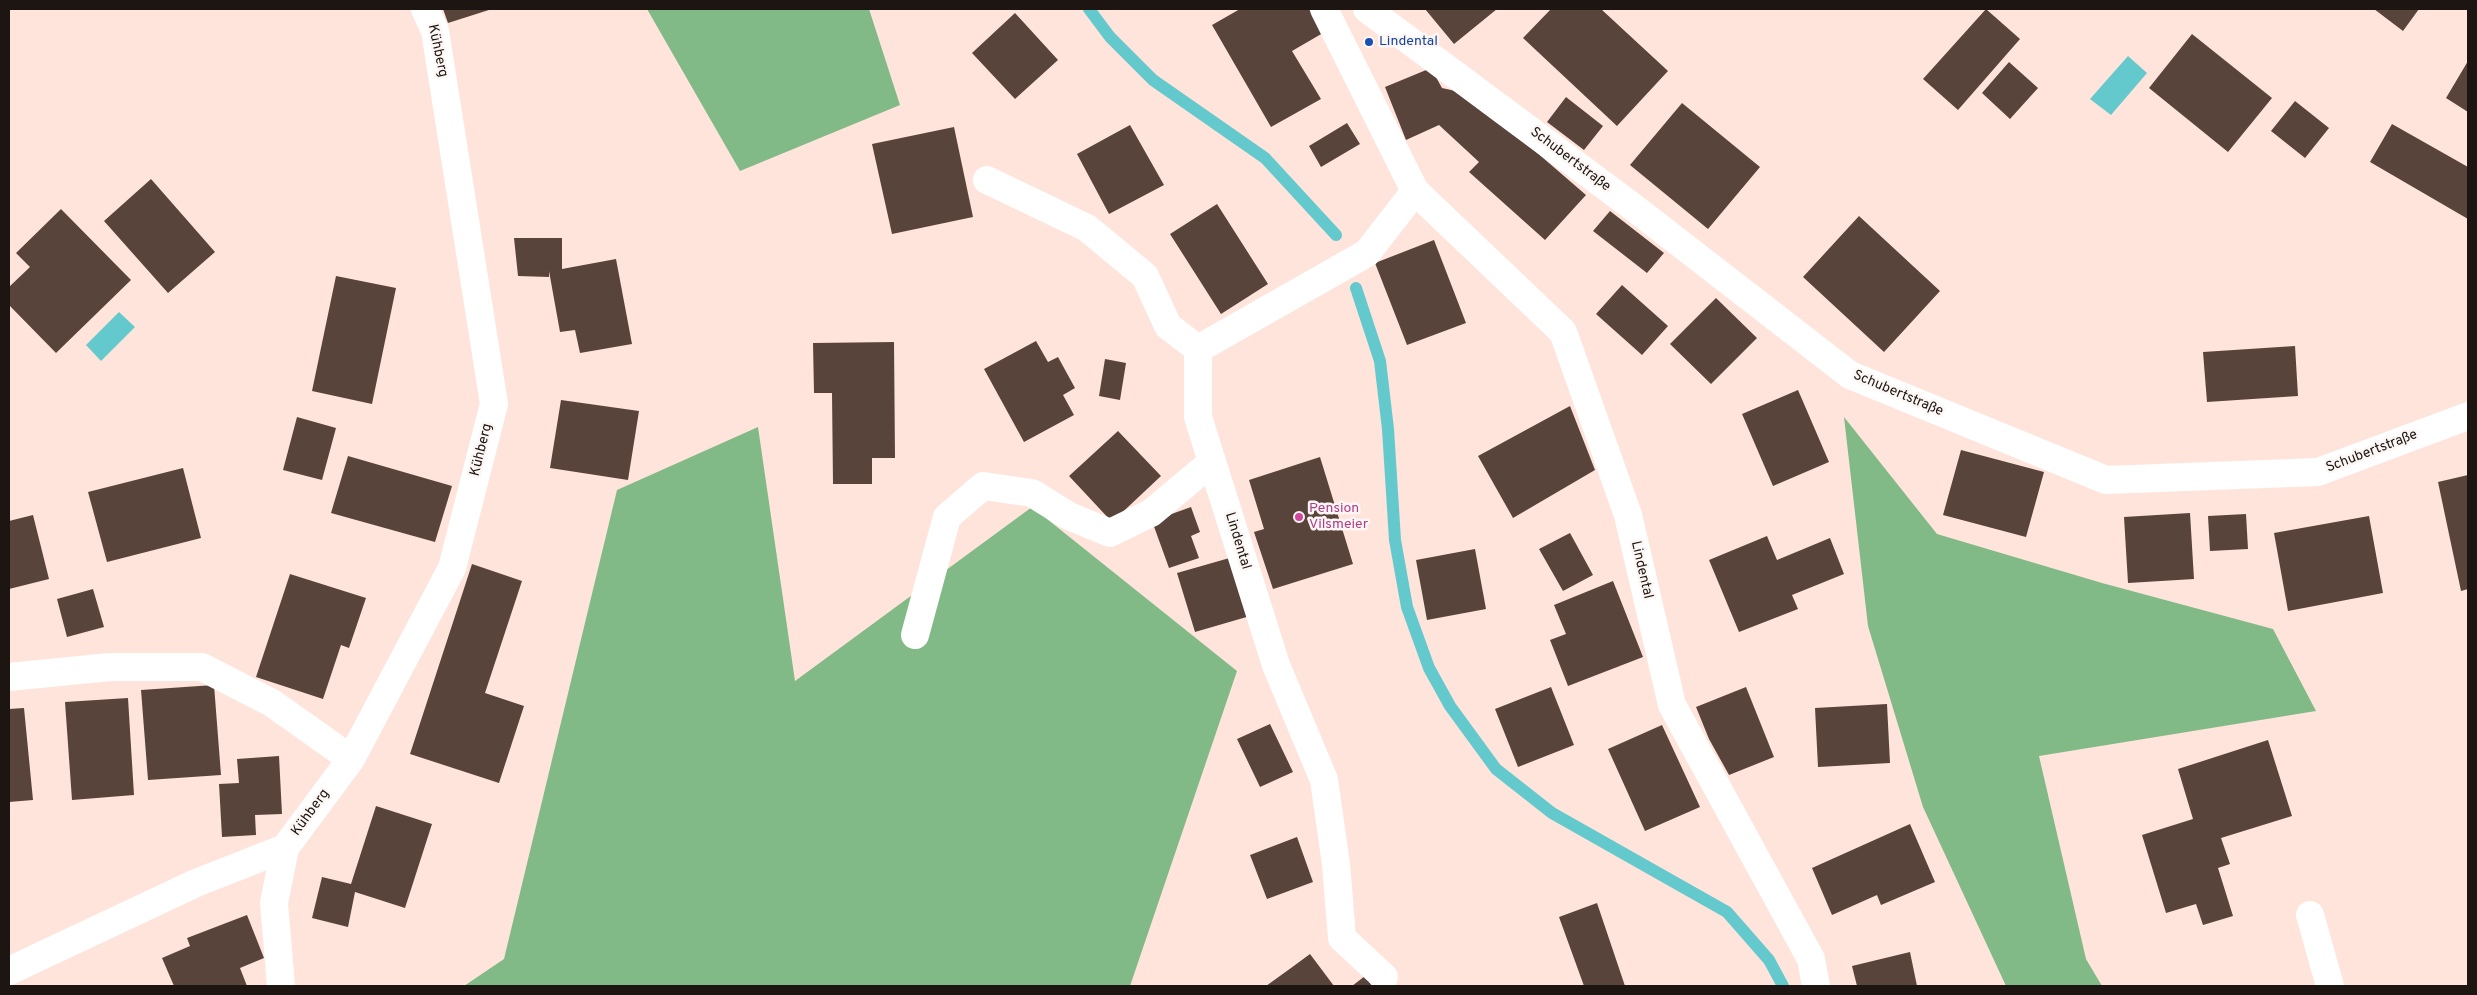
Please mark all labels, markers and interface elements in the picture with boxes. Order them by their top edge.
street label: Kühberg [423,23,451,79]
place label: Lindental [1379,34,1438,50]
marker: Lindental [1363,36,1375,48]
street label: Schubertstraße [1526,124,1614,196]
street label: Schubertstraße [1850,367,1946,421]
street label: Kühberg [467,422,497,478]
street label: Schubertstraße [2324,427,2420,477]
place label: Pension Vilsmeier [1309,501,1368,534]
street label: Lindental [1220,510,1254,572]
marker: Pension Vilsmeier [1293,511,1305,523]
street label: Lindental [1626,539,1656,601]
street label: Kühberg [288,786,334,840]

